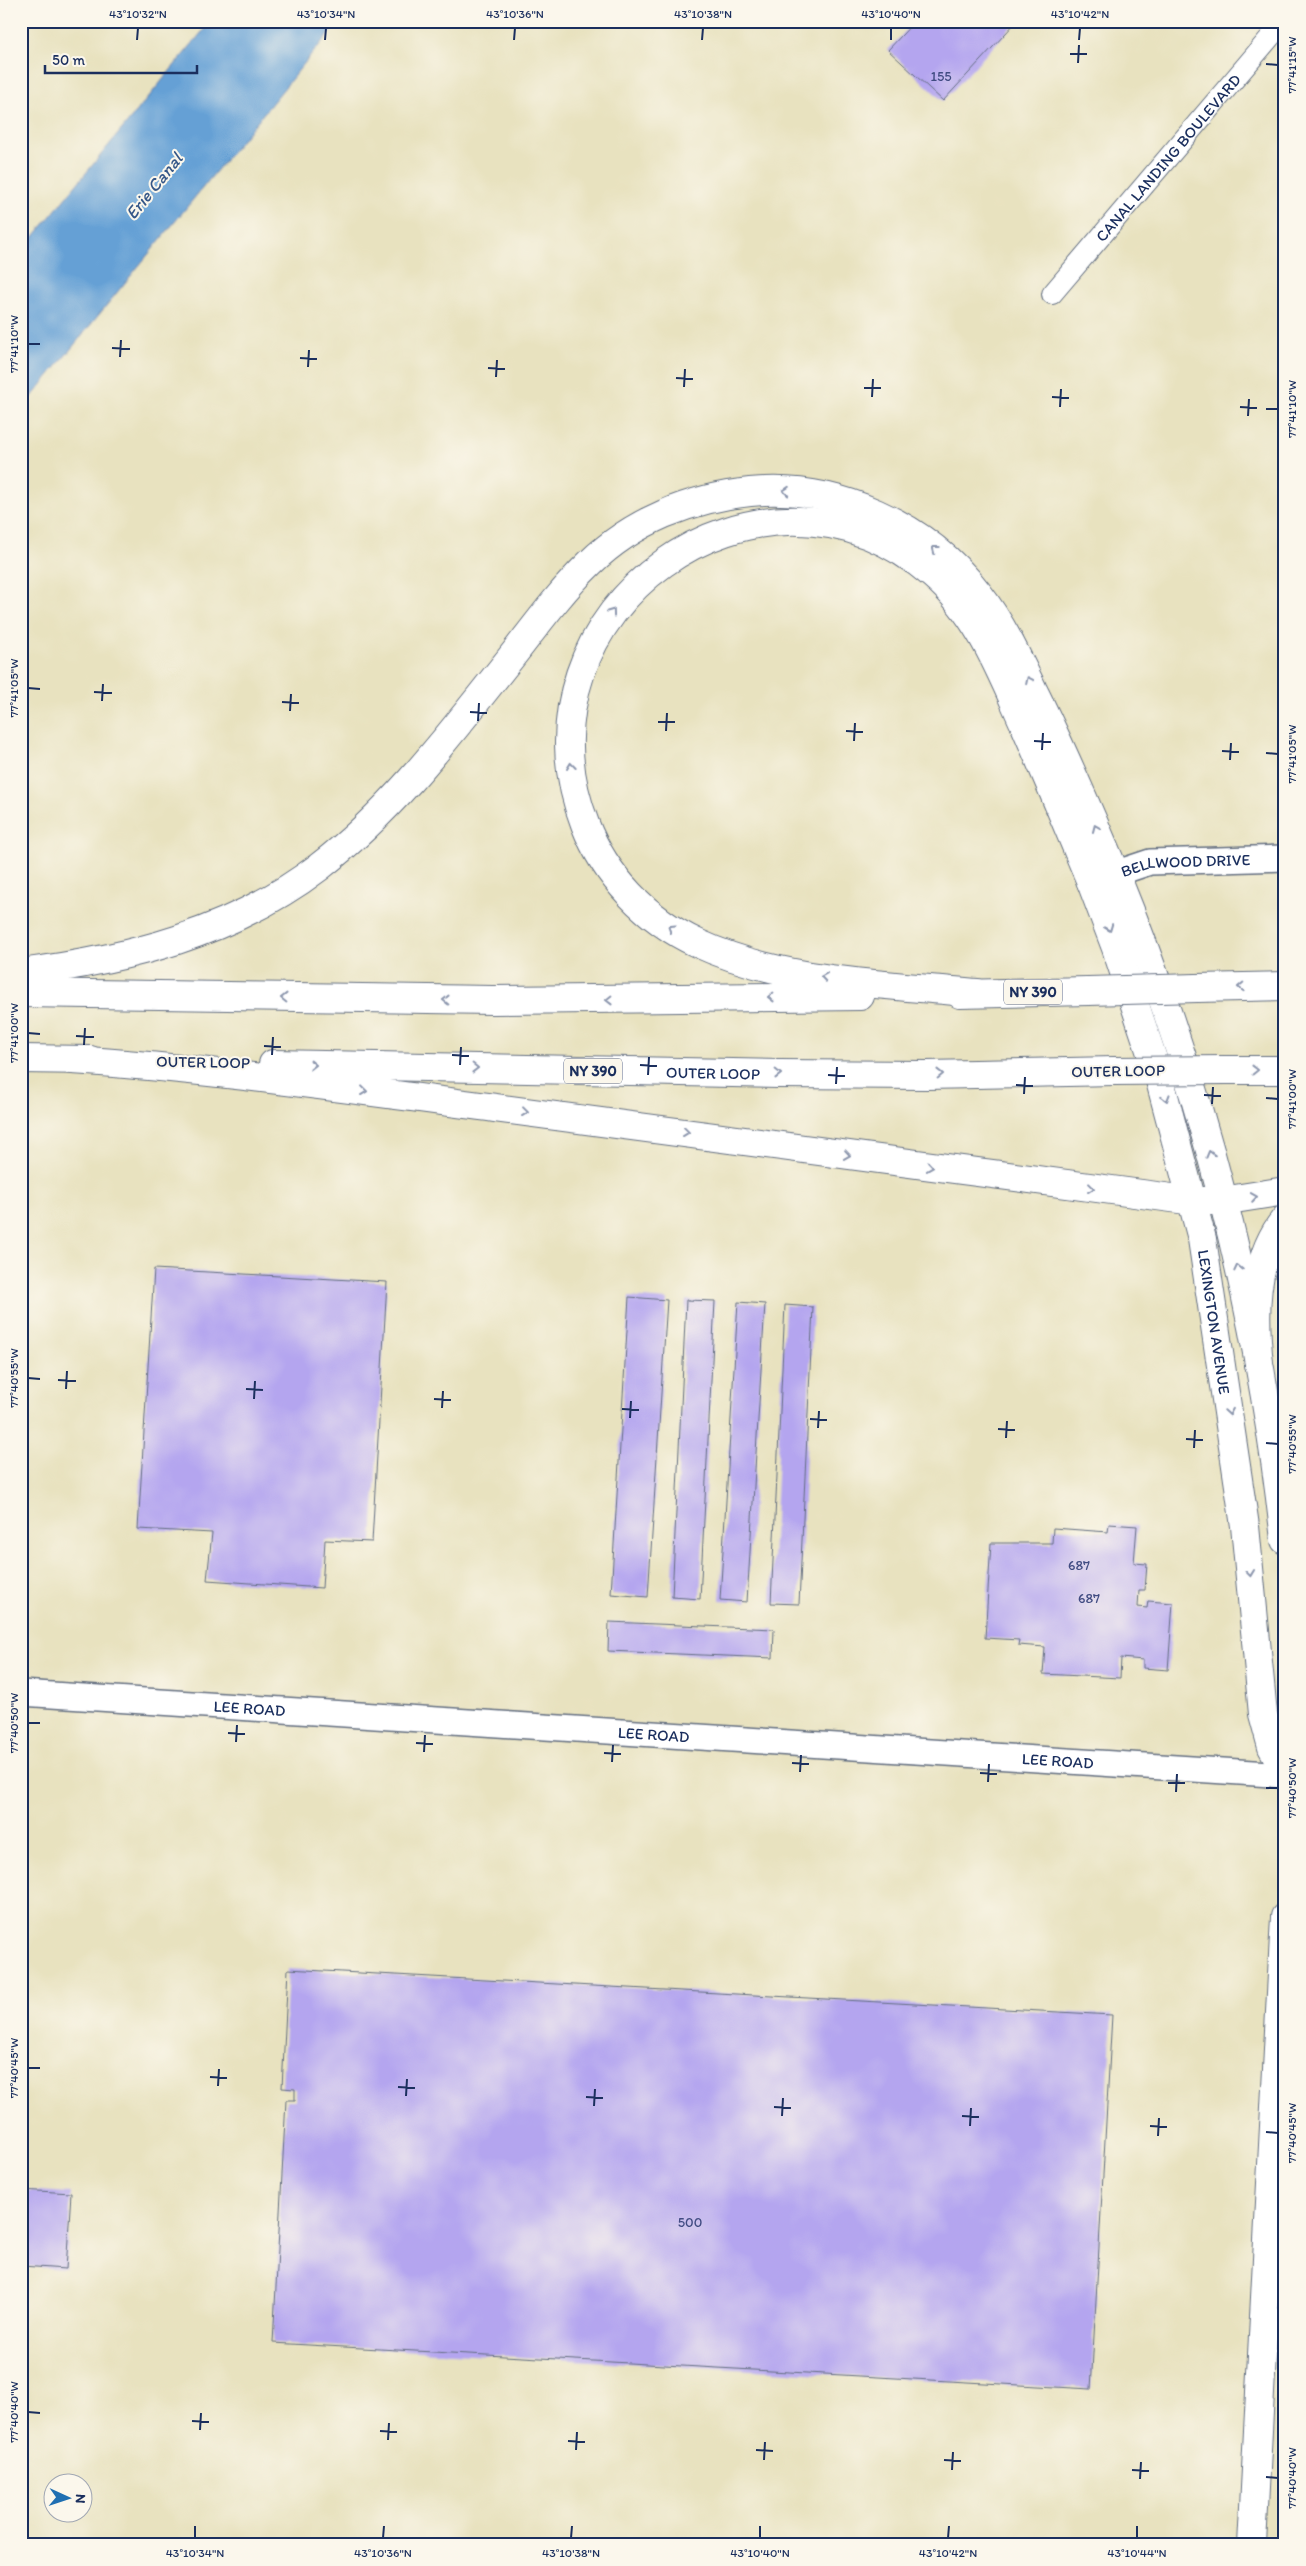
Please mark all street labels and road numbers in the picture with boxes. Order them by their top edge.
street label: CANAL LANDING BOULEVARD [1091,70,1245,245]
street label: BELLWOOD DRIVE [1118,850,1251,881]
road number: NY 390 [1004,980,1062,1004]
street label: OUTER LOOP [156,1052,250,1072]
road number: NY 390 [564,1058,622,1084]
street label: OUTER LOOP [1071,1061,1165,1081]
street label: OUTER LOOP [666,1062,760,1083]
street label: LEXINGTON AVENUE [1194,1248,1235,1396]
street label: LEE ROAD [213,1696,286,1720]
street label: LEE ROAD [617,1722,690,1746]
street label: LEE ROAD [1021,1748,1094,1772]

